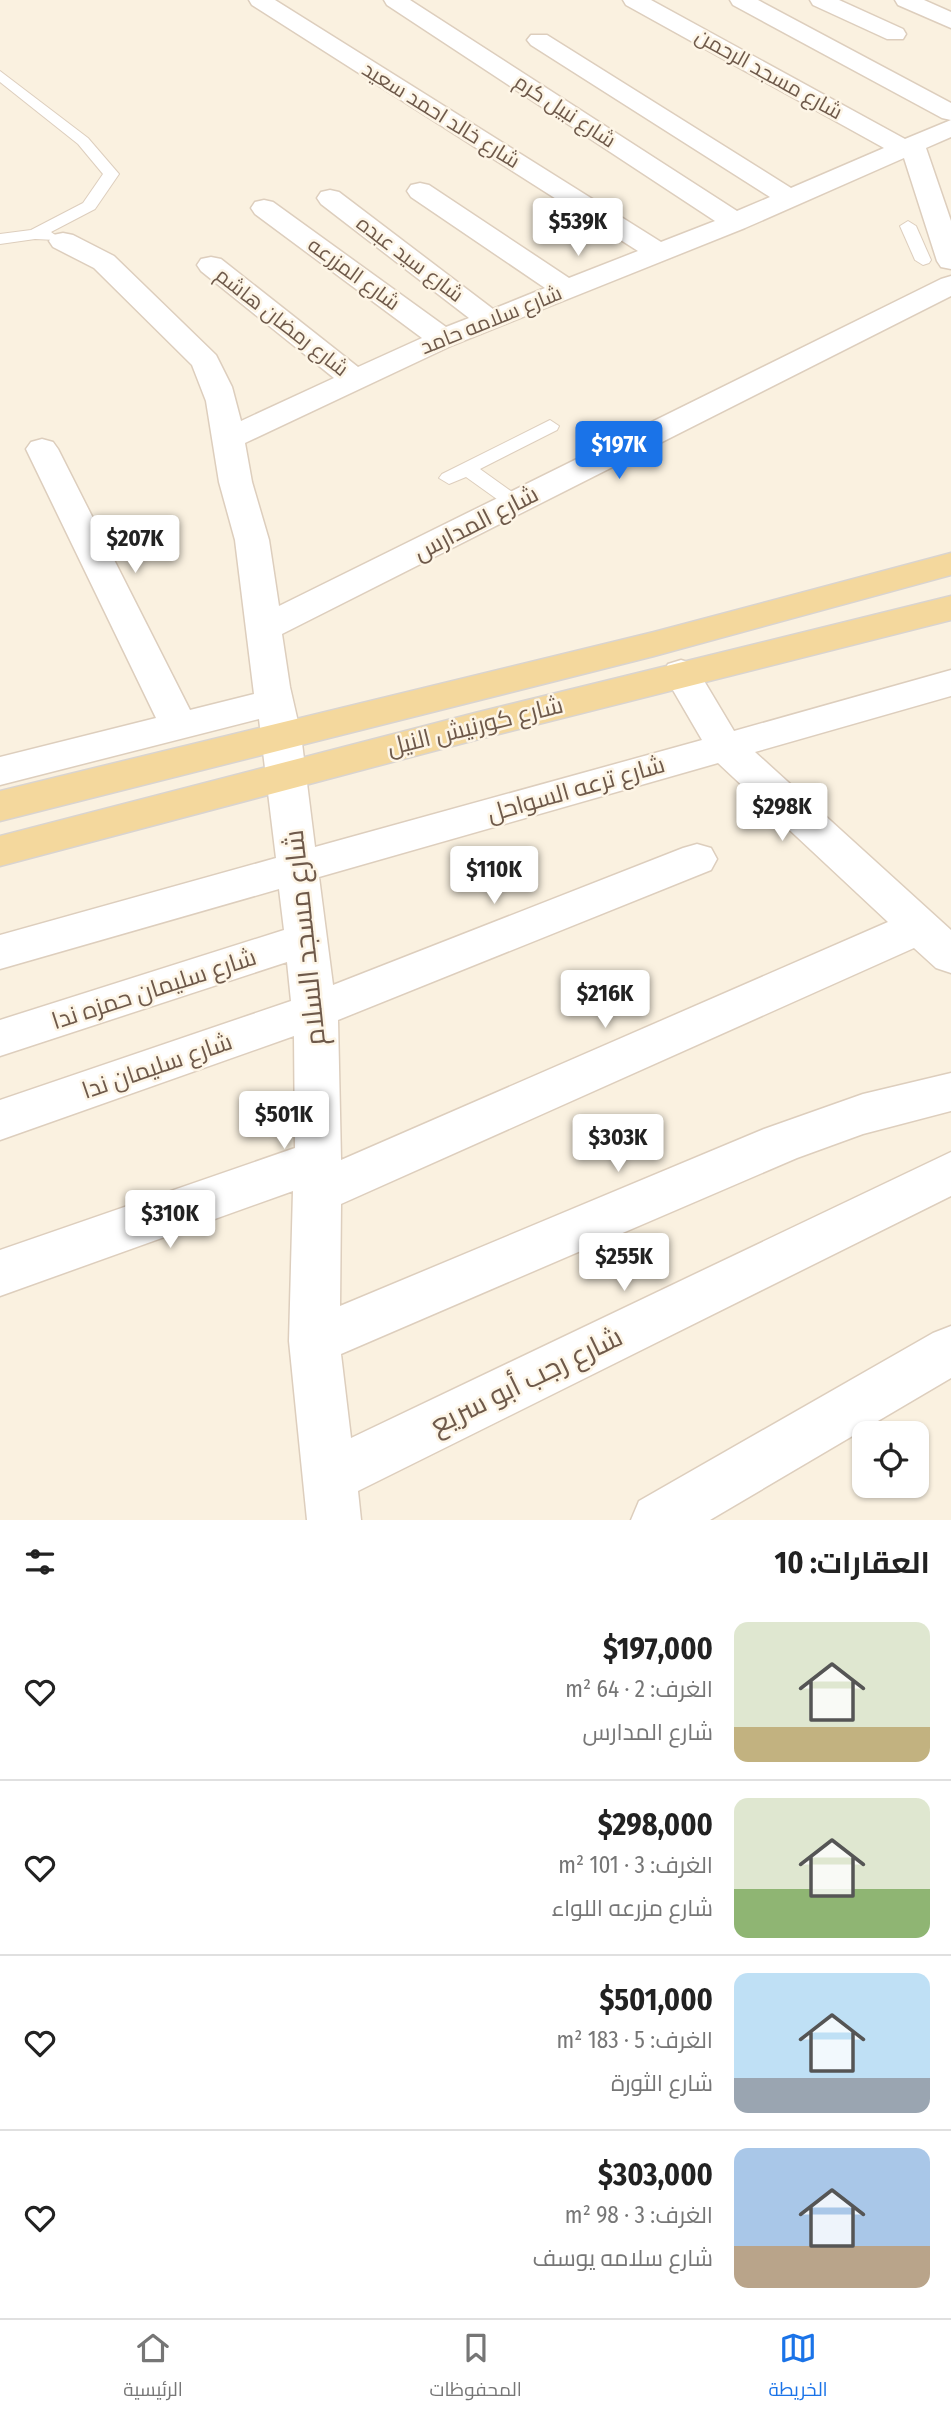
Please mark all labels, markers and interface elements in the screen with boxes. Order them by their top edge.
street label: شارع مسجد الرحمن [690,23,847,126]
street label: شارع خالد احمد سعيد [357,56,525,175]
street label: شارع نبيل كرم [509,69,621,154]
pin: $539K [529,198,627,258]
text: $539K [549,207,607,235]
street label: شارع سيد عبده [351,210,469,309]
street label: شارع المزرعه [302,232,405,317]
street label: شارع رمضان هاشم [210,262,354,383]
street label: شارع سلامه حامد [416,280,566,361]
pin: $197K [570,421,668,481]
text: $197K [591,430,647,458]
street label: شارع المدارس [409,480,544,568]
pin: $207K [86,516,184,575]
text: $207K [106,524,164,552]
street label: شارع كورنيش النيل [384,691,566,763]
street label: شارع ترعه السواحل [484,750,669,830]
pin: $298K [733,784,831,843]
text: $298K [752,792,812,820]
street label: شارع مسجد السلام [277,828,335,1048]
pin: $110K [445,846,543,906]
text: $110K [466,855,522,883]
street label: شارع سليمان حمزه ندا [48,943,260,1037]
pin: $216K [556,970,654,1030]
text: $216K [577,979,633,1007]
street label: شارع سليمان ندا [78,1027,236,1107]
pin: $501K [235,1092,333,1151]
text: $501K [255,1100,313,1128]
pin: $303K [569,1114,667,1174]
text: $303K [589,1123,647,1151]
pin: $310K [121,1190,219,1250]
text: $310K [141,1199,199,1227]
pin: $255K [575,1234,673,1293]
text: $255K [595,1242,653,1270]
street label: شارع رجب أبو سريع [424,1319,628,1443]
map controls [852,1421,929,1498]
button: locate [852,1421,929,1498]
icon: filters [21,1543,59,1581]
text: العقارات: 10 [775,1545,930,1581]
text: $197,000 [603,1631,713,1667]
icon: home [790,1650,874,1734]
icon: heart [21,1673,59,1711]
text: الغرف: 2 · 64 m² [565,1675,713,1703]
text: شارع المدارس [583,1718,713,1746]
text: $298,000 [598,1807,713,1843]
icon: home [790,1826,874,1910]
icon: heart [21,1849,59,1887]
text: الغرف: 3 · 101 m² [558,1851,713,1879]
text: شارع مزرعه اللواء [551,1894,713,1922]
text: $501,000 [599,1982,713,2018]
icon: home [790,2001,874,2085]
icon: heart [21,2024,59,2062]
text: الغرف: 5 · 183 m² [557,2026,713,2054]
text: شارع الثورة [611,2069,713,2097]
text: $303,000 [598,2157,713,2193]
icon: home [790,2176,874,2260]
icon: heart [21,2199,59,2237]
text: الغرف: 3 · 98 m² [565,2201,713,2229]
text: شارع سلامه يوسف [532,2244,713,2272]
tab: الرئيسية [123,2329,183,2407]
tab: المحفوظات [429,2329,522,2407]
tab: الخريطة [768,2329,828,2407]

